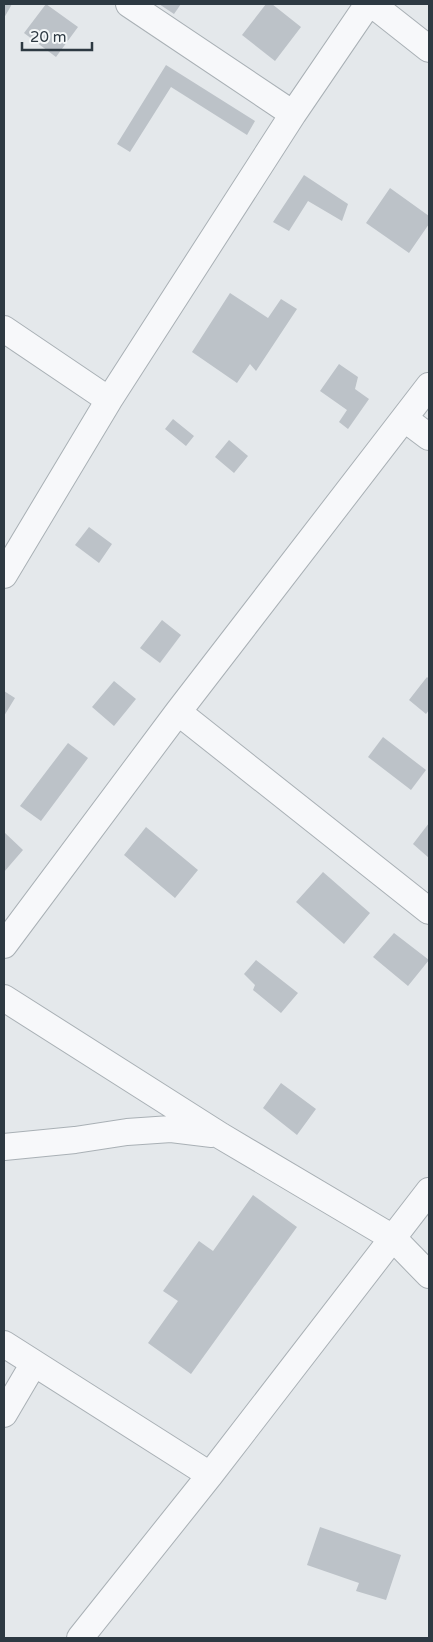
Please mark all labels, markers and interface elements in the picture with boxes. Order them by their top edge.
scale bar [22,20,92,52]
text: 20 m [30,28,67,46]

